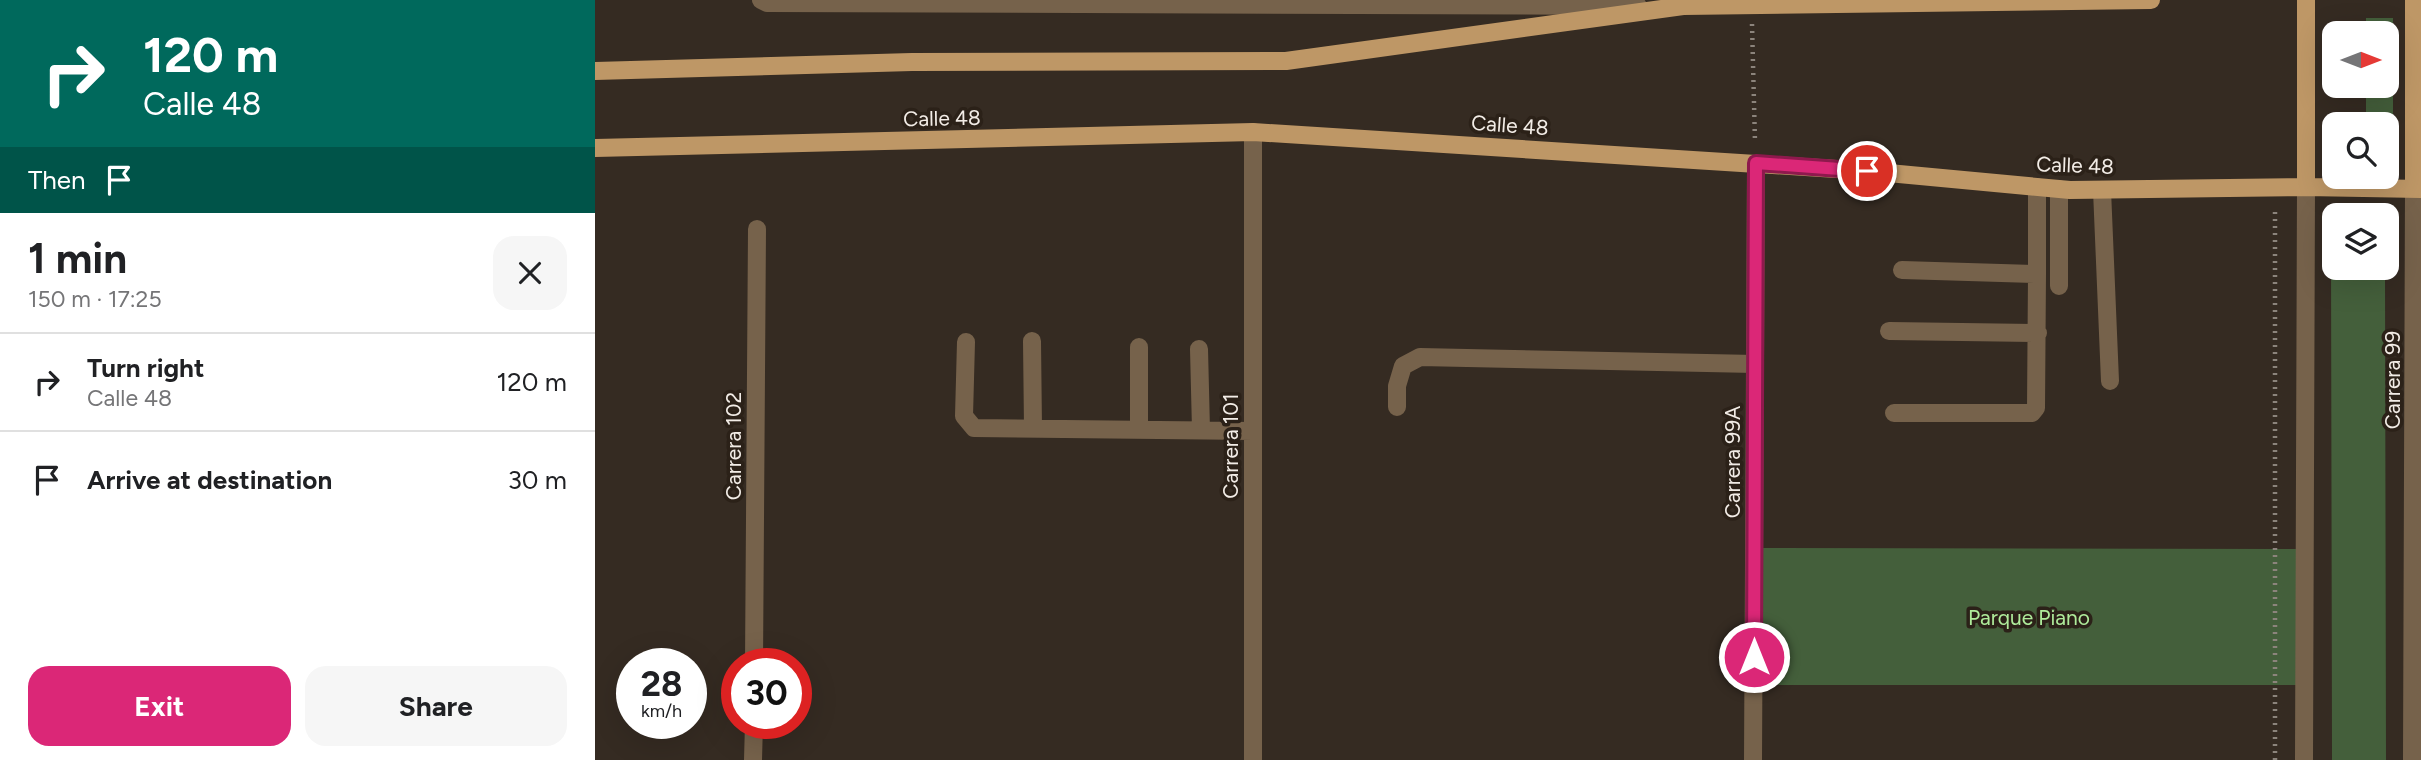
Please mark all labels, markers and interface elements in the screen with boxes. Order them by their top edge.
north arrow [2322,21,2399,98]
map controls [2322,21,2399,280]
text: 120 m [143,25,278,84]
icon: right [28,28,119,119]
text: Calle 48 [143,85,261,123]
street label: Calle 48 [903,105,981,131]
street label: Calle 48 [1470,110,1550,140]
button: search [2322,112,2399,189]
pin [1837,141,1897,201]
street label: Calle 48 [2036,151,2114,179]
icon: arrive [1848,152,1886,190]
icon: arrive [100,161,138,199]
text: Then [28,164,86,196]
button: layers [2322,203,2399,280]
text: 1 min [28,233,127,284]
button: close [493,236,567,310]
text: 150 m · 17:25 [28,285,162,313]
street label: Carrera 99 [2380,331,2405,429]
text: Turn right [87,352,204,384]
icon: right [28,363,66,401]
text: 120 m [497,366,567,398]
text: Calle 48 [87,384,172,412]
street label: Carrera 102 [721,392,746,500]
street label: Carrera 101 [1218,393,1243,499]
street label: Carrera 99A [1720,406,1745,518]
icon: arrive [28,461,66,499]
text: Arrive at destination [87,464,332,496]
text: 30 m [508,464,567,496]
park label: Parque Piano [1968,605,2090,630]
position arrow [1717,620,1791,694]
speed limit sign: 30 [721,648,812,739]
text: 28 [641,663,682,705]
button: Exit [28,666,291,746]
button: Share [305,666,567,746]
text: km/h [641,700,682,722]

